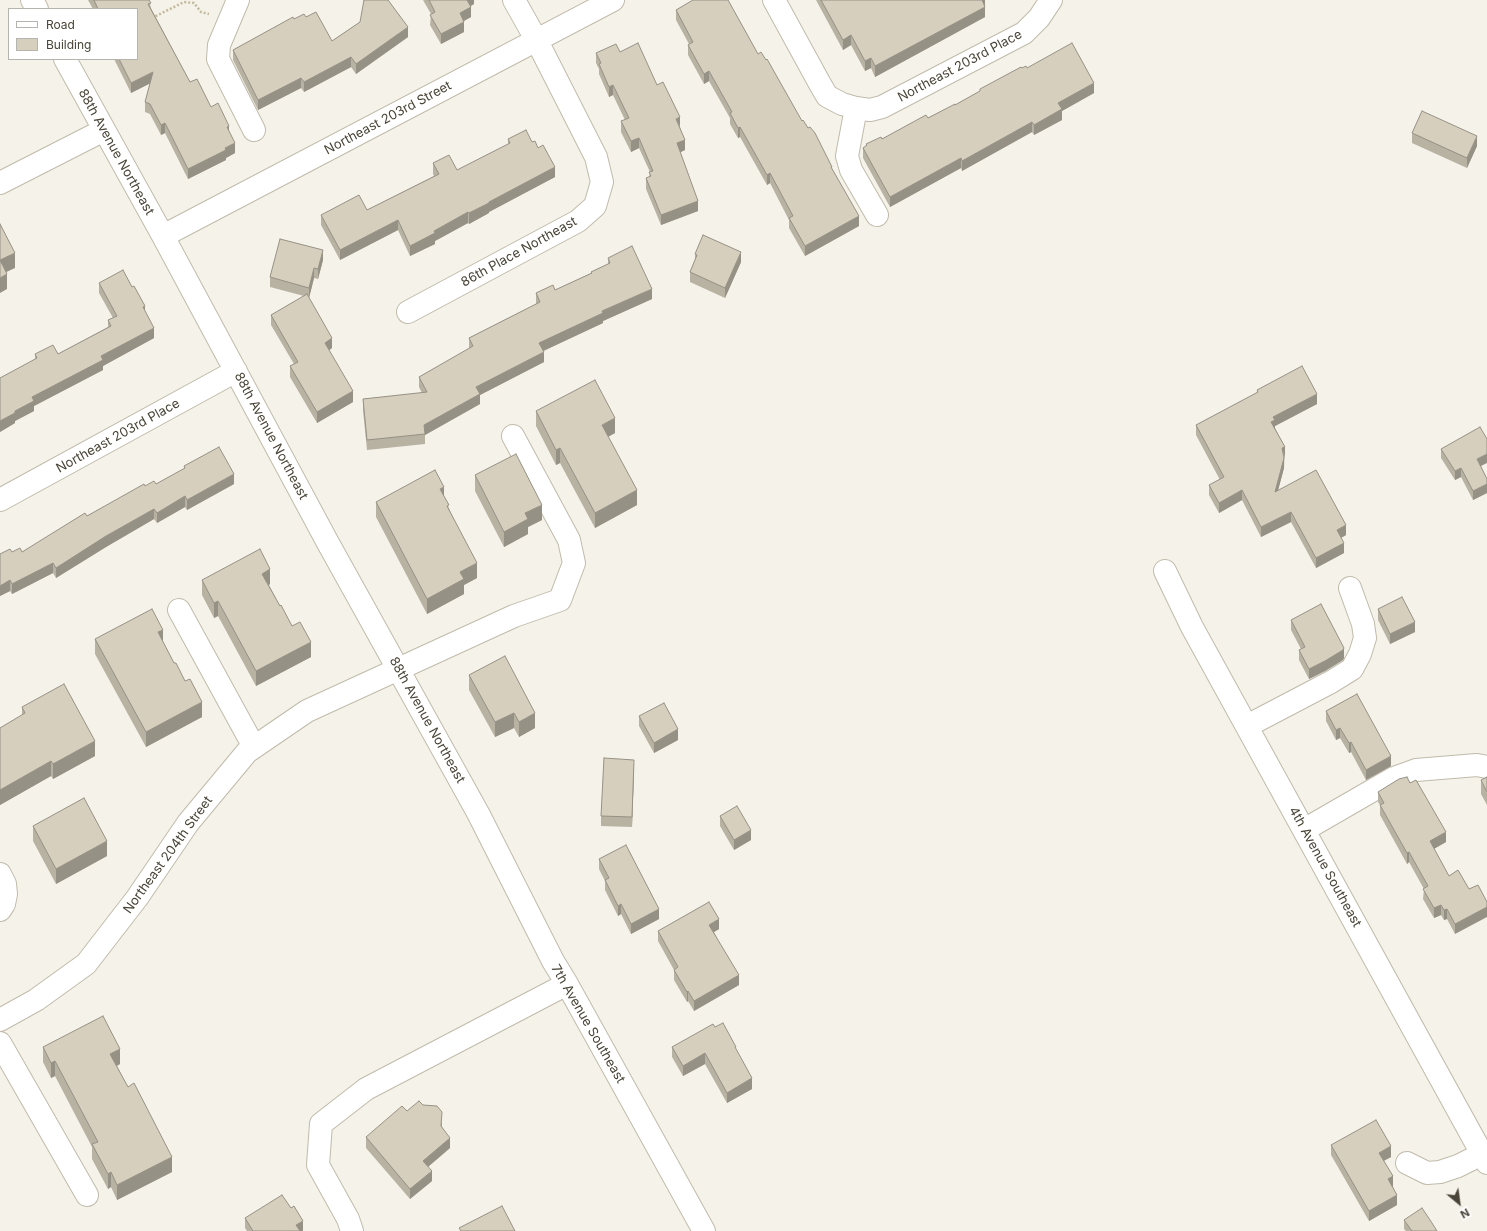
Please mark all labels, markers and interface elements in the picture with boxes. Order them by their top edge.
legend [8,8,138,60]
text: Road [46,17,75,32]
street label: Northeast 203rd Place [895,27,1025,105]
text: Building [46,37,91,52]
street label: Northeast 203rd Street [322,78,454,158]
street label: 88th Avenue Northeast [75,86,157,218]
street label: 86th Place Northeast [458,214,580,290]
street label: 88th Avenue Northeast [231,370,311,502]
street label: Northeast 203rd Place [54,396,182,476]
street label: 88th Avenue Northeast [386,654,468,786]
street label: Northeast 204th Street [120,793,216,917]
street label: 4th Avenue Southeast [1285,804,1365,930]
street label: 7th Avenue Southeast [548,962,628,1086]
north arrow [1439,1183,1479,1223]
text: N [1458,1205,1472,1222]

